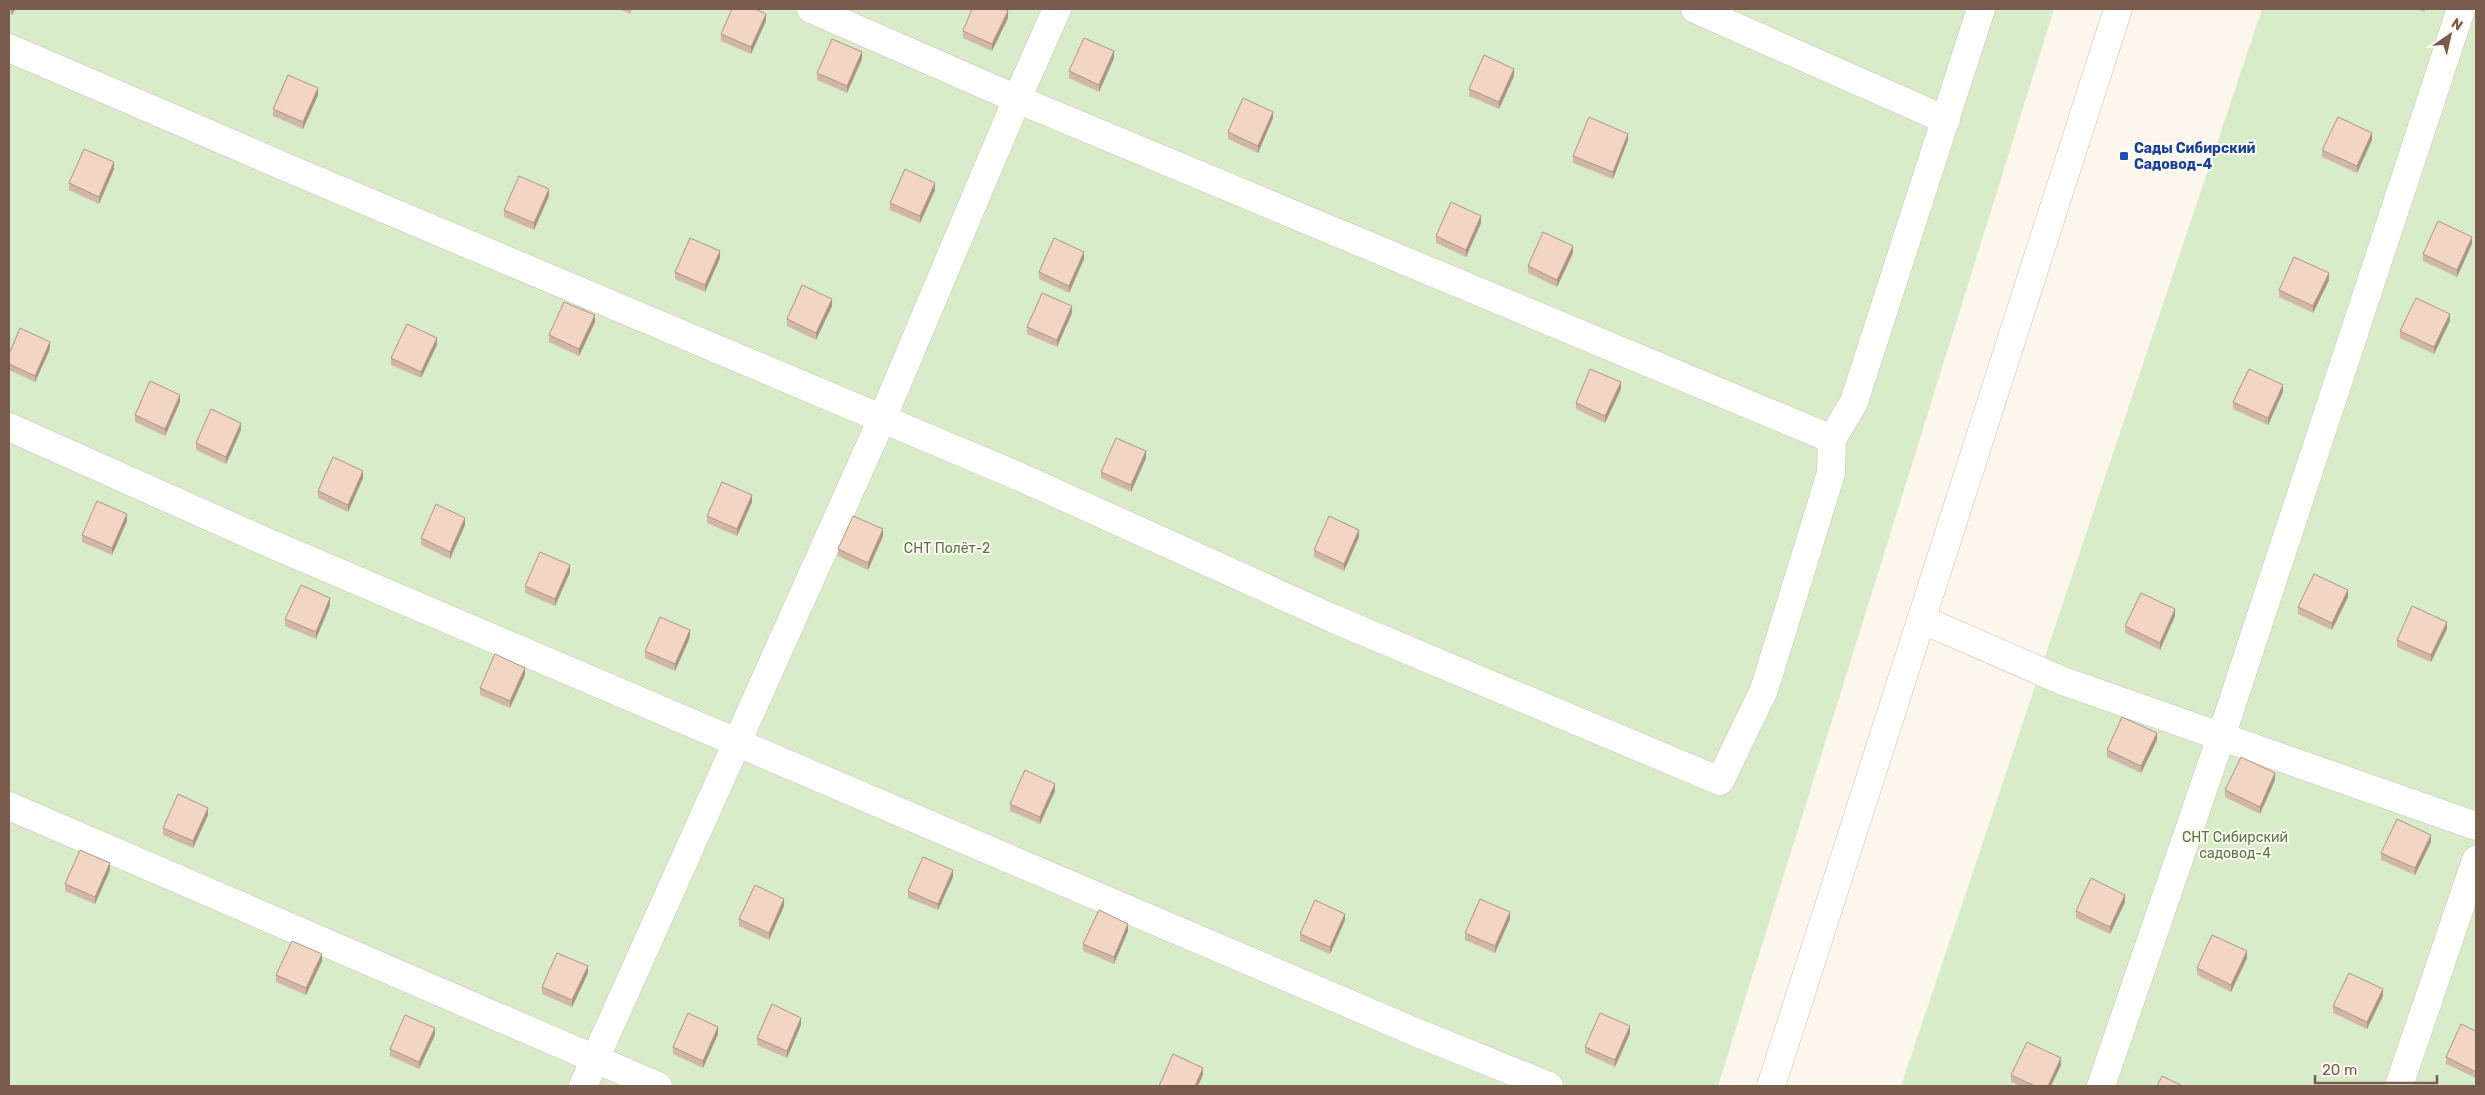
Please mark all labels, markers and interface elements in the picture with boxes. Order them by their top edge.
north arrow [2425,10,2475,60]
text: N [2448,15,2466,35]
place label: Сады Сибирский Садовод-4 [2134,140,2256,173]
marker: Сады Сибирский Садовод-4 [2118,150,2130,162]
park label: СНТ Полёт-2 [904,540,990,557]
park label: СНТ Сибирский садовод-4 [2182,829,2288,862]
scale bar [2315,1052,2438,1084]
text: 20 m [2322,1061,2357,1079]

